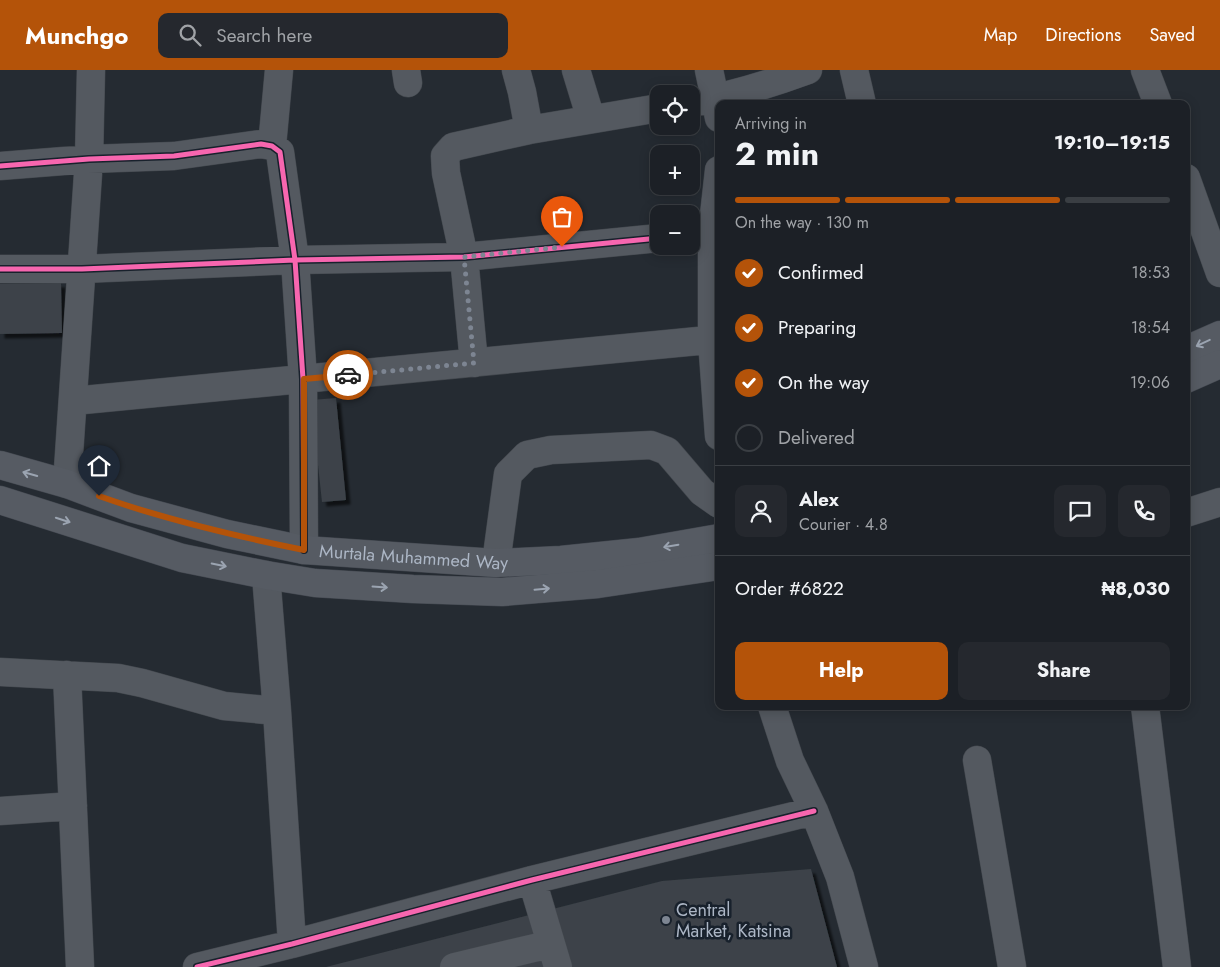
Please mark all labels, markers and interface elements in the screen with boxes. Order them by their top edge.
search box [158,13,508,58]
text: Munchgo [25,18,128,53]
icon: search [176,21,204,49]
text: Search here [216,22,312,49]
text: Map [984,22,1017,48]
text: Directions [1045,22,1121,48]
text: Saved [1149,22,1195,48]
map controls [650,85,700,255]
button: locate [650,85,700,135]
text: Arriving in [735,112,807,135]
text: 19:10–19:15 [1054,129,1170,156]
text: 2 min [735,131,819,177]
button: + [650,145,700,195]
pin [541,196,583,247]
icon: bag [548,203,576,231]
button: − [650,205,700,255]
text: On the way · 130 m [735,211,869,234]
icon: check [735,259,763,287]
text: Confirmed [778,259,864,286]
text: 18:53 [1132,261,1170,284]
icon: check [735,314,763,342]
text: Preparing [778,314,856,341]
text: 18:54 [1131,316,1170,339]
one-way arrow [1196,338,1211,348]
courier [323,350,373,400]
icon: car [334,361,362,389]
icon: check [735,369,763,397]
text: On the way [778,369,869,396]
text: 19:06 [1130,371,1170,394]
text: Delivered [778,424,855,451]
pin [78,445,120,496]
icon: home [85,452,113,480]
one-way arrow [23,468,39,478]
button: person [735,485,787,537]
button: chat [1054,485,1106,537]
button: phone [1118,485,1170,537]
text: Alex [799,486,839,513]
text: Courier · 4.8 [799,513,888,536]
one-way arrow [55,516,71,525]
street label: Murtala Muhammed Way [318,538,509,576]
one-way arrow [663,542,679,552]
one-way arrow [211,561,227,571]
text: Order #6822 [735,575,844,602]
text: ₦8,030 [1102,575,1170,602]
one-way arrow [371,583,387,592]
one-way arrow [534,584,550,593]
button: Help [735,642,948,700]
button: Share [958,642,1170,700]
place label: Central Market, Katsina [676,897,791,944]
marker: Central Market, Katsina [660,914,672,926]

